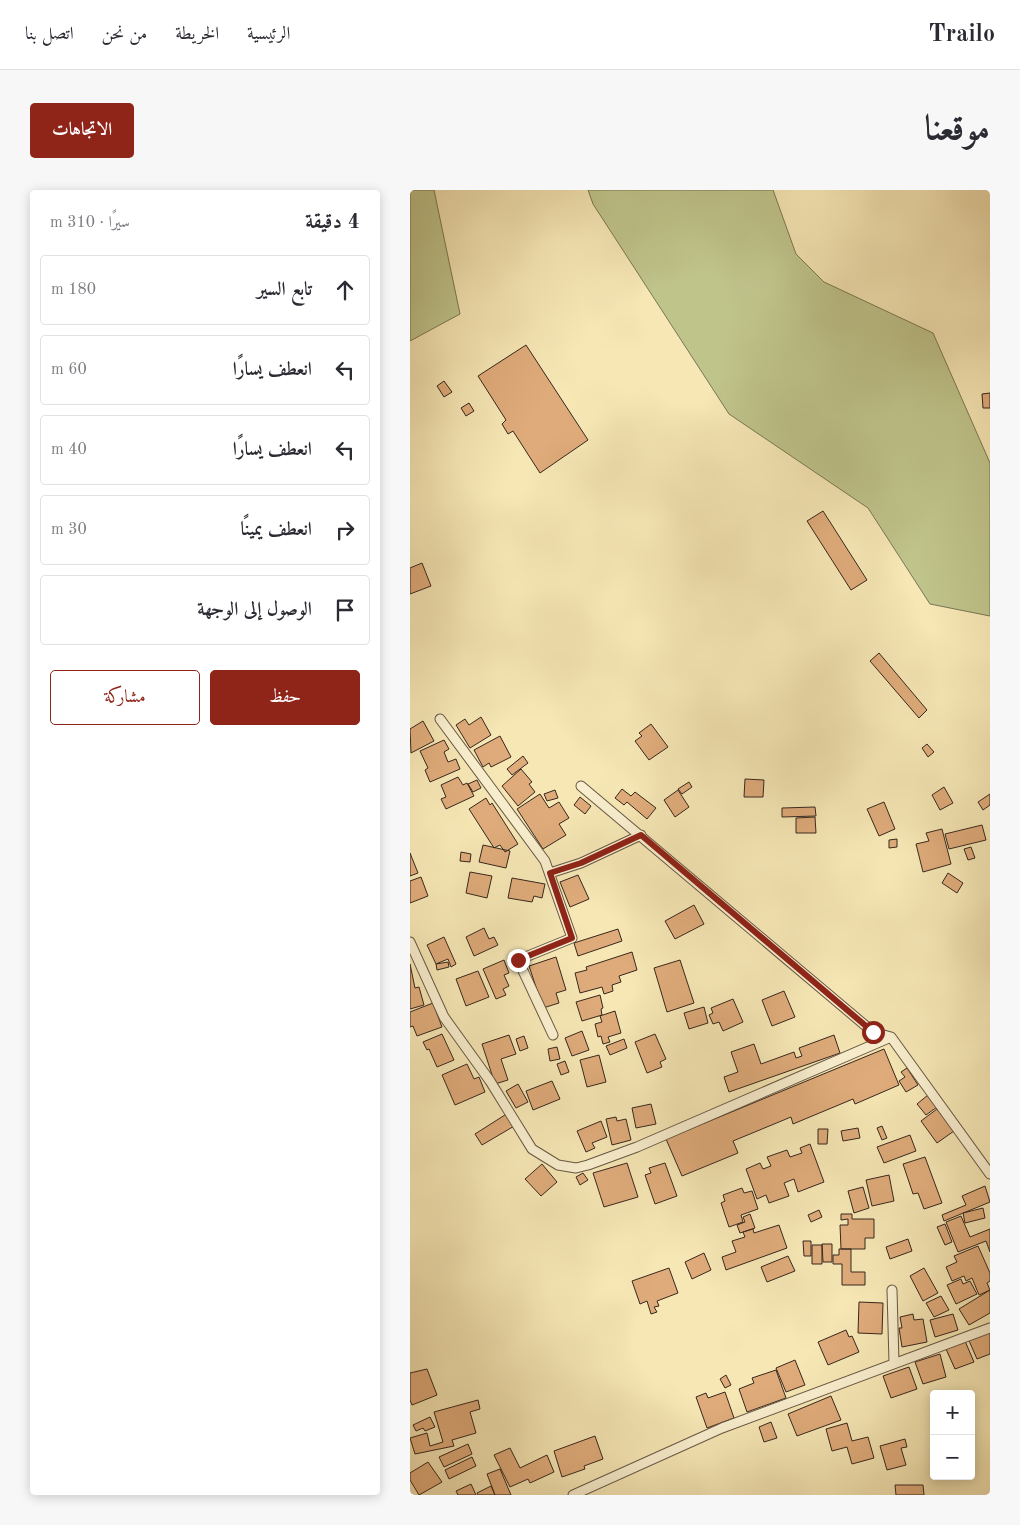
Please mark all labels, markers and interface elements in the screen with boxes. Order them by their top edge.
text: Trailo [929,23,995,47]
text: اتصل بنا [25,25,74,43]
text: من نحن [102,25,147,43]
text: الخريطة [175,25,219,43]
text: الرئيسية [247,25,290,43]
button: الاتجاهات [30,103,134,158]
text: موقعنا [925,112,990,147]
text: 4 دقيقة [305,212,360,233]
text: سيرًا · 310 m [50,215,130,231]
icon: ahead [331,276,359,304]
text: تابع السير [257,281,312,300]
text: 180 m [51,282,96,298]
icon: left [331,356,359,384]
text: انعطف يسارًا [233,361,312,380]
text: 60 m [51,362,87,378]
icon: left [331,436,359,464]
text: انعطف يسارًا [233,441,312,460]
text: 40 m [51,442,87,458]
icon: right [331,516,359,544]
text: انعطف يمينًا [240,521,312,540]
text: 30 m [51,522,87,538]
icon: arrive [331,596,359,624]
text: الوصول إلى الوجهة [197,601,312,620]
button: مشاركة [50,670,200,725]
button: حفظ [210,670,360,725]
route end [507,949,530,972]
route start [862,1021,885,1044]
map controls [930,1390,975,1480]
button: + [930,1390,975,1435]
button: − [930,1435,975,1480]

